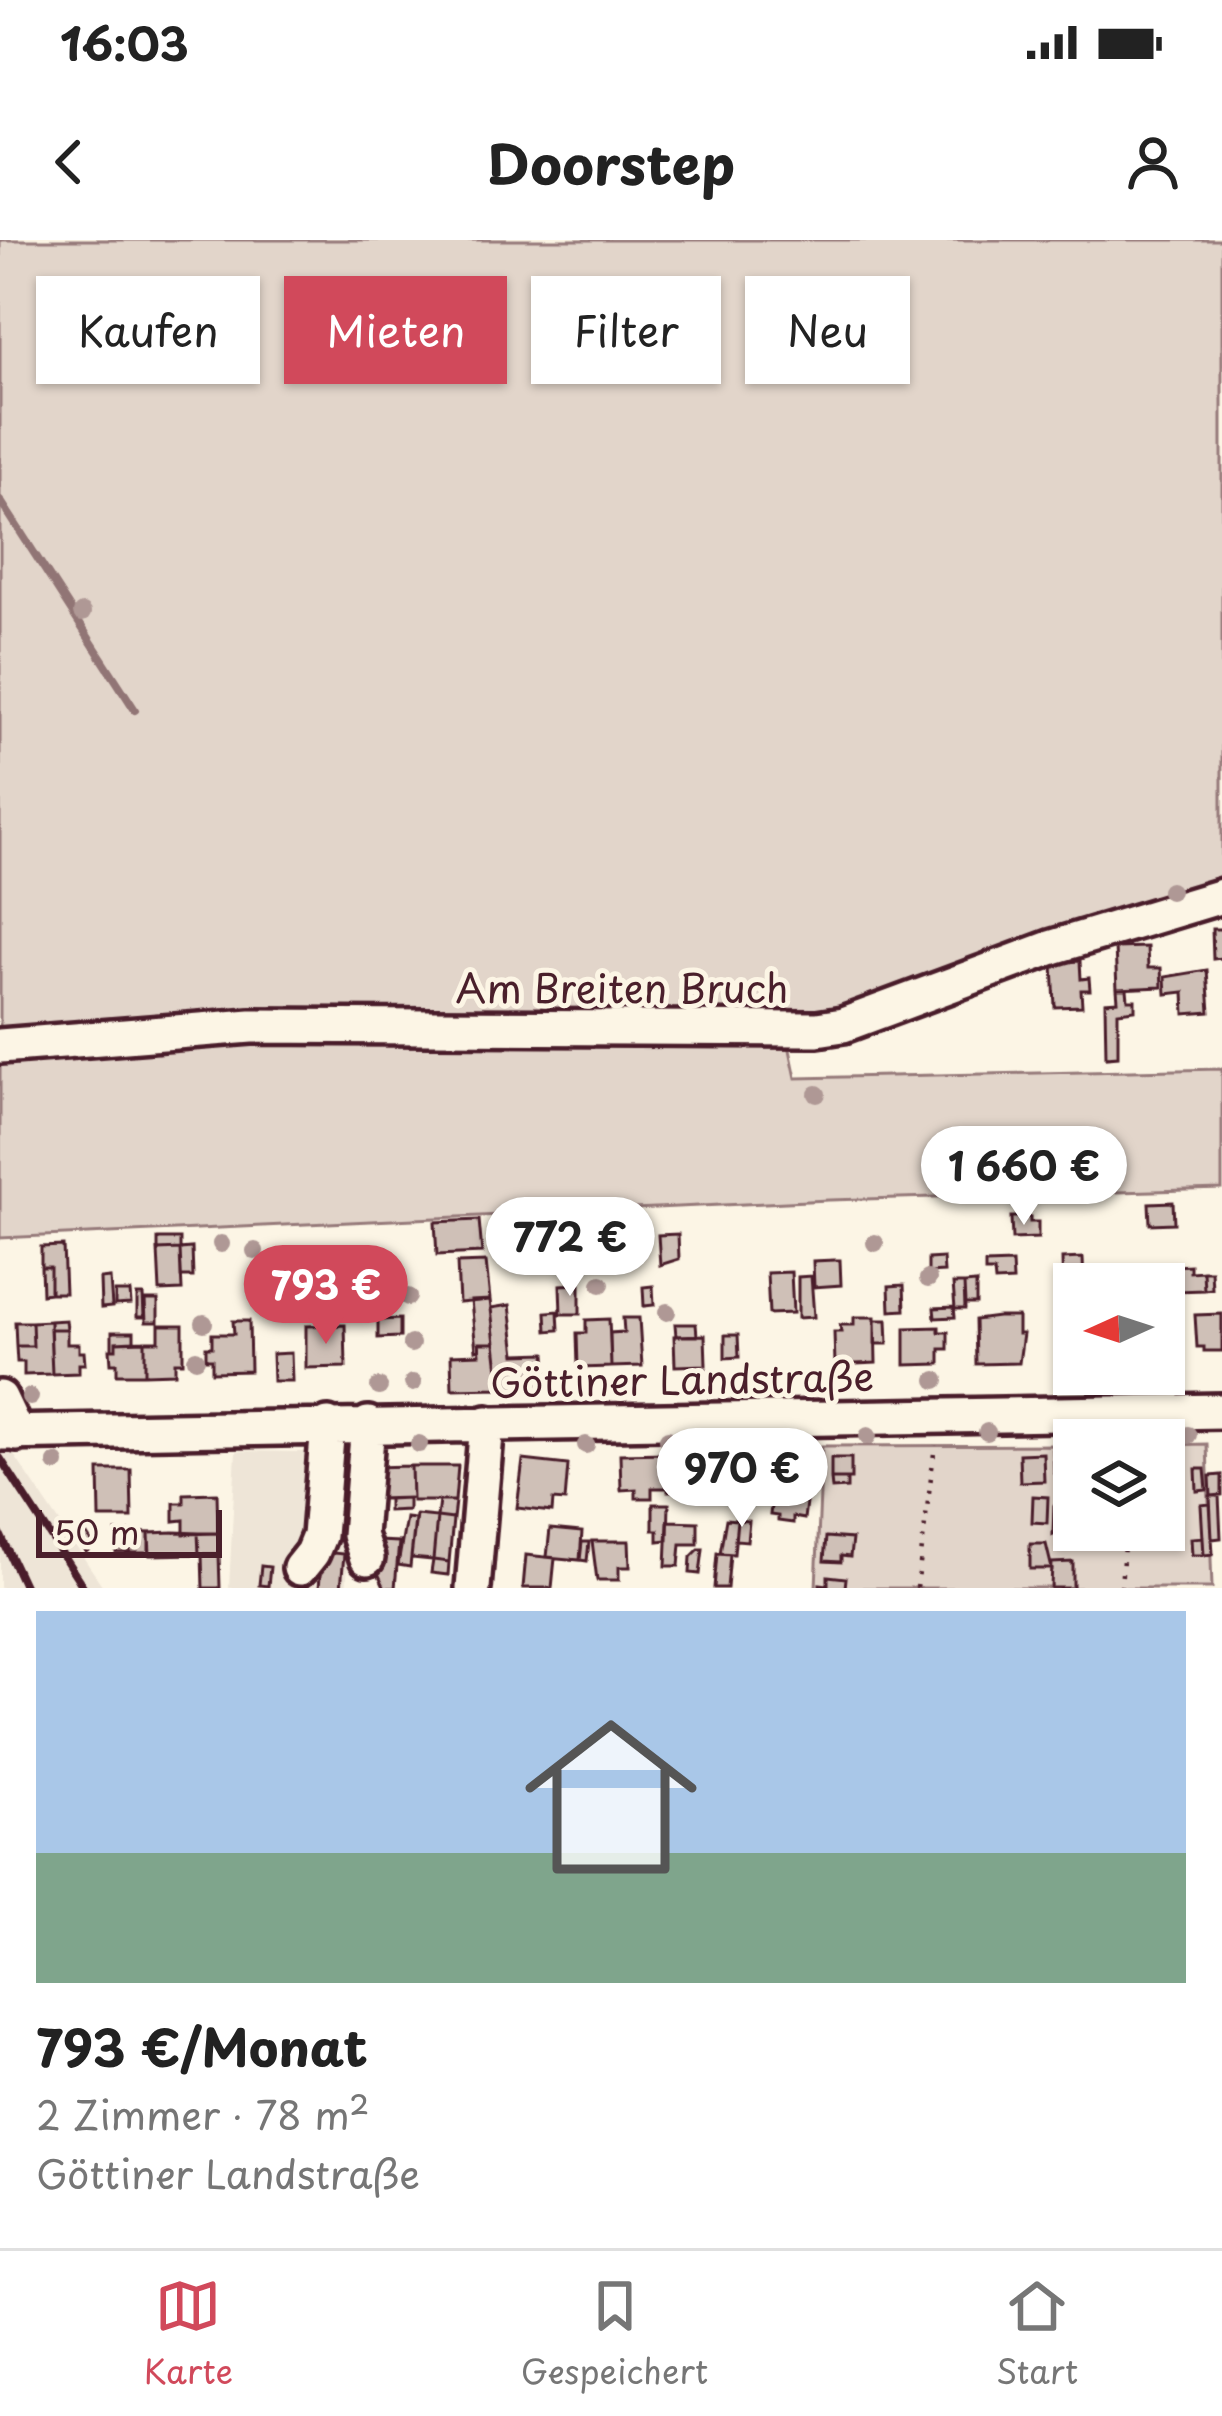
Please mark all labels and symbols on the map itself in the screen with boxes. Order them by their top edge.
street label: Am Breiten Bruch [456,957,788,1016]
pin: 1 660 € [913,1126,1135,1228]
pin: 772 € [486,1197,654,1299]
pin: 793 € [242,1245,410,1347]
north arrow [1053,1263,1185,1395]
street label: Göttiner Landstraße [490,1345,874,1411]
pin: 970 € [658,1428,826,1530]
scale bar [36,1504,222,1557]

